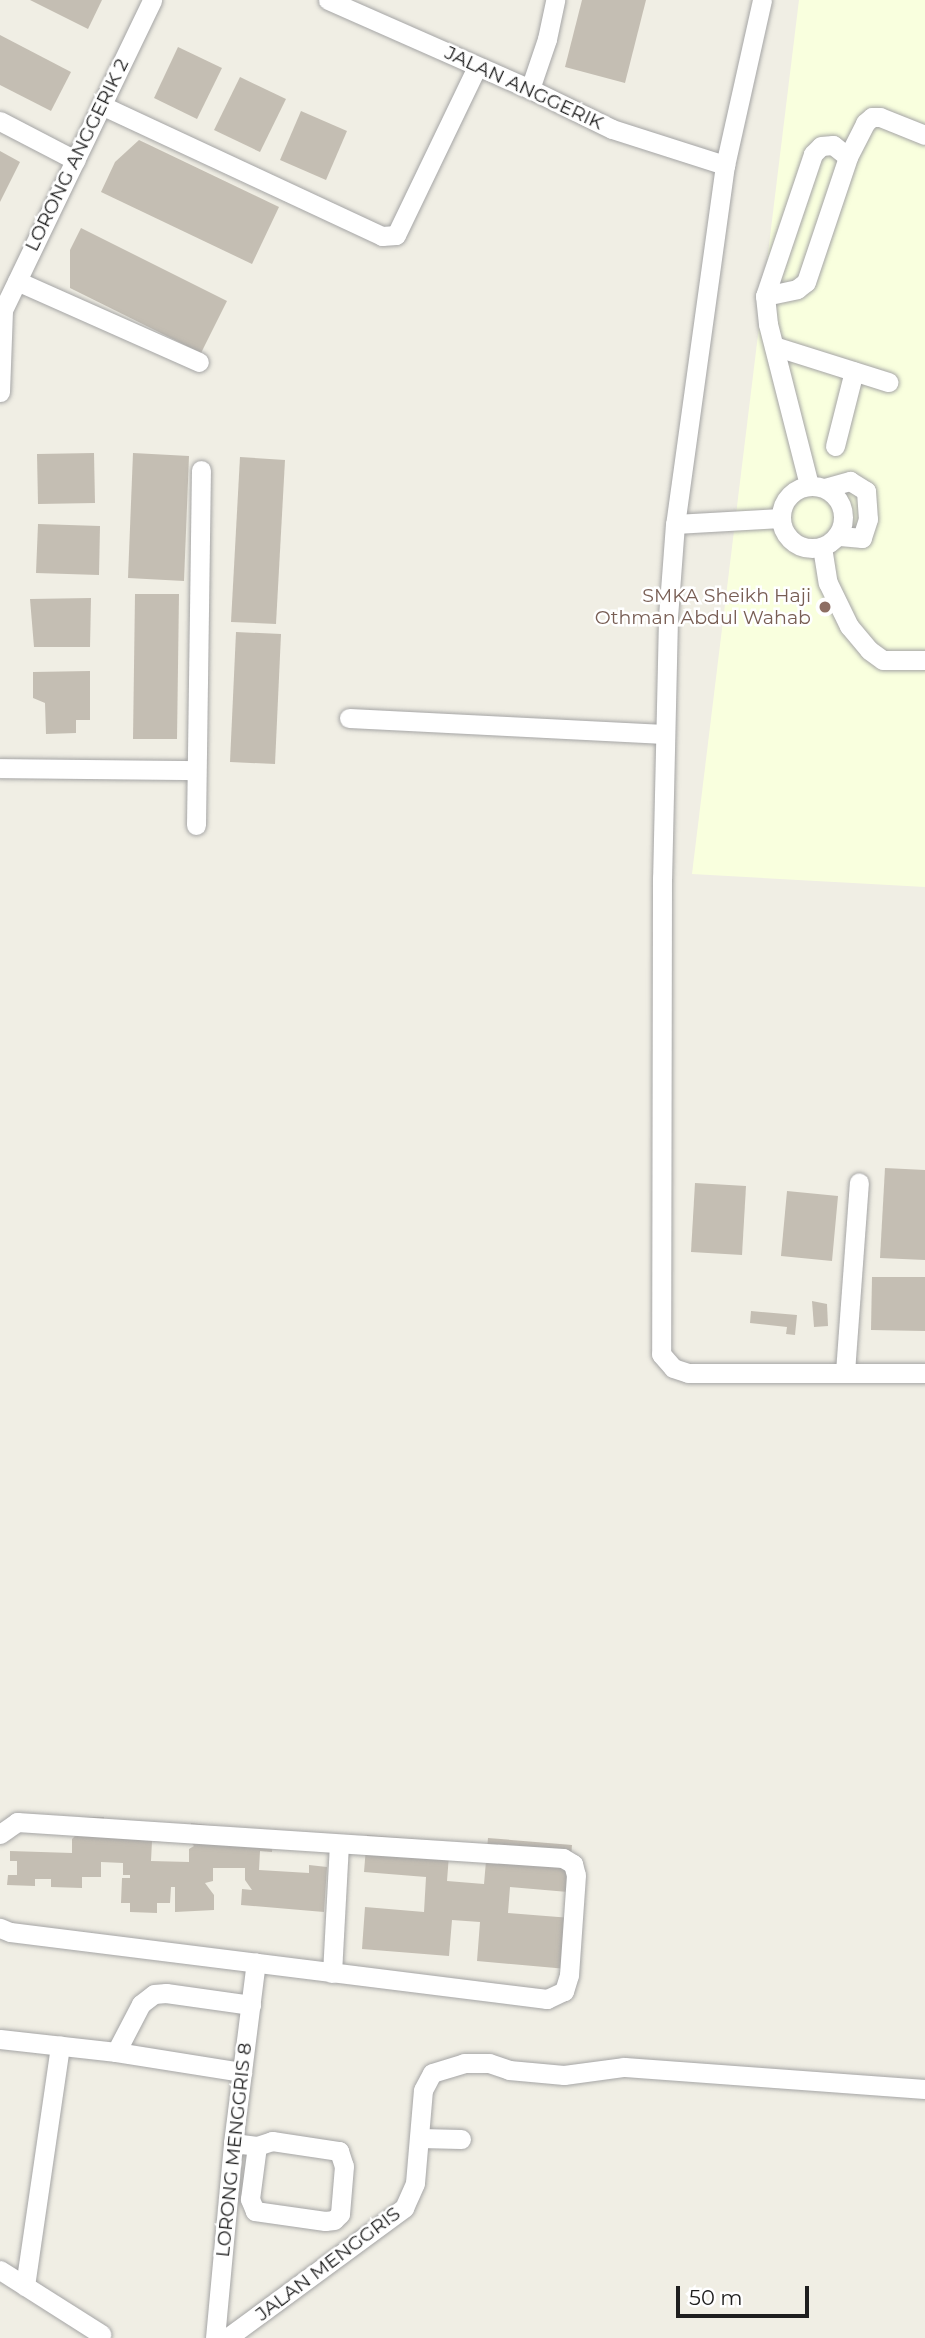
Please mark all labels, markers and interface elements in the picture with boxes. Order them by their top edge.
street label: JALAN ANGGERIK [441,41,607,135]
street label: LORONG ANGGERIK 2 [20,55,134,255]
place label: SMKA Sheikh Haji Othman Abdul Wahab [595,585,811,629]
marker: SMKA Sheikh Haji Othman Abdul Wahab [817,599,833,615]
street label: LORONG MENGGRIS 8 [211,2042,257,2258]
street label: JALAN MENGGRIS [251,2202,405,2326]
scale bar [680,2272,813,2316]
text: 50 m [689,2285,743,2310]

